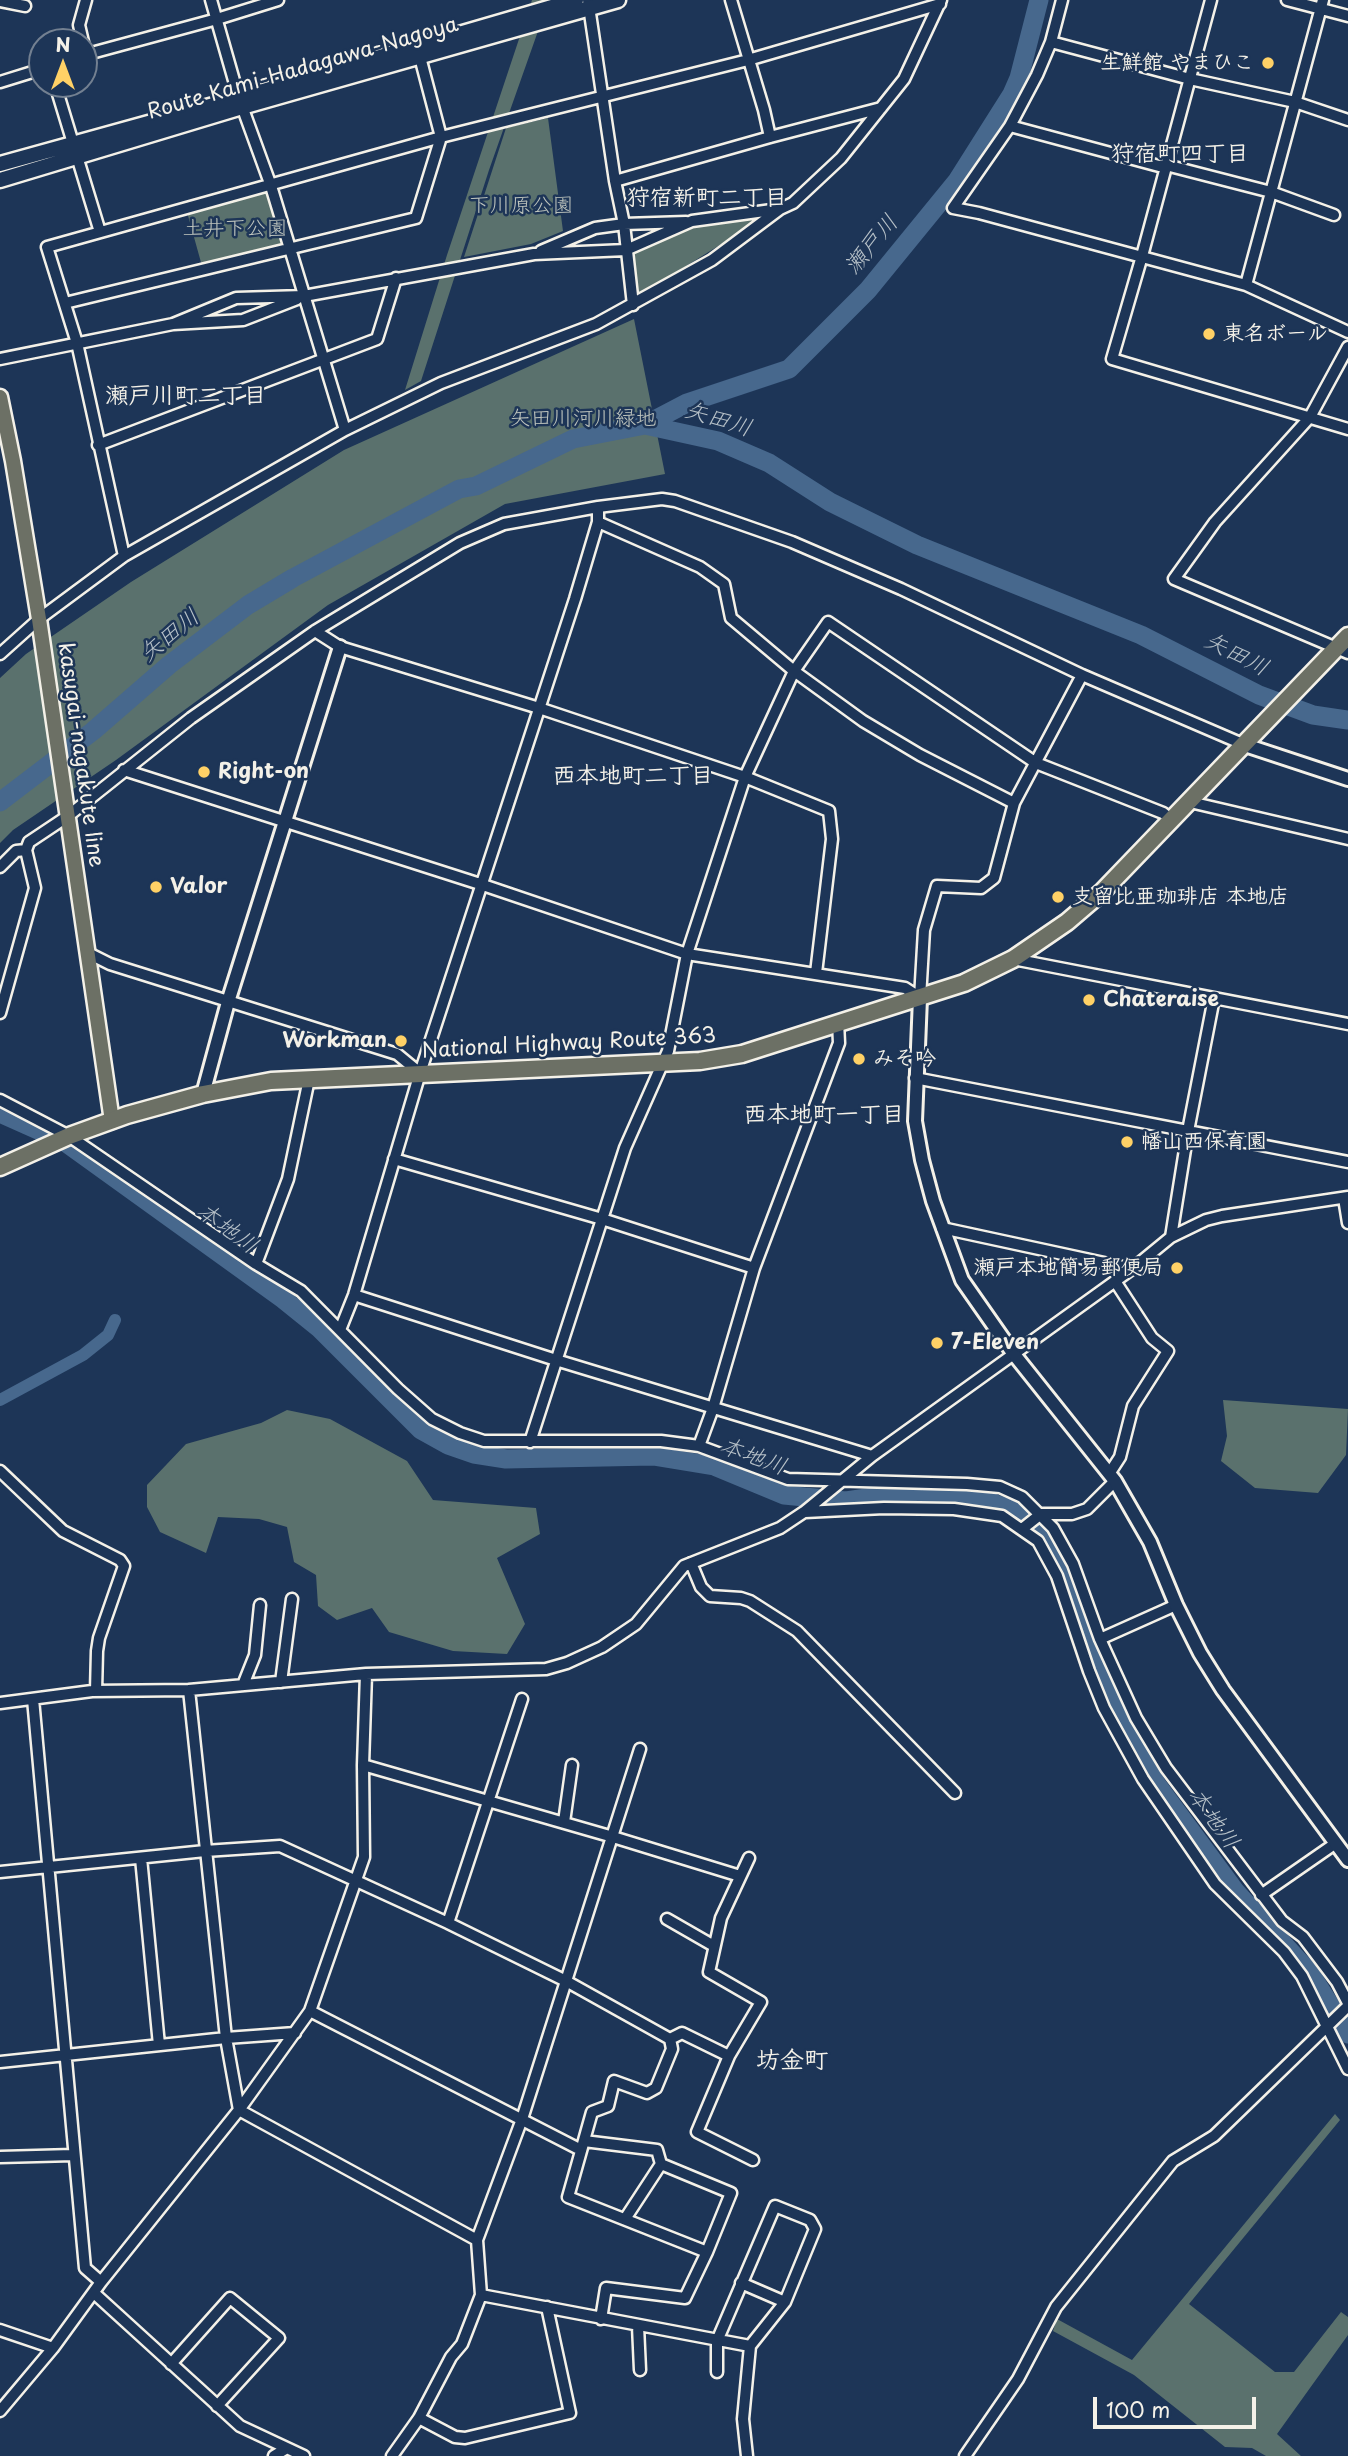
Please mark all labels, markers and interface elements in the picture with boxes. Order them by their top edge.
street label: Route Kami-Hadagawa-Nagoya [145,13,461,125]
north arrow [28,28,98,98]
text: N [55,30,71,58]
place label: 生鮮館 やまひこ [1100,50,1254,76]
marker: 生鮮館 やまひこ [1260,55,1276,71]
district label: 狩宿町四丁目 [1111,141,1249,169]
district label: 狩宿新町二丁目 [627,185,787,213]
park label: 下川原公園 [469,193,573,219]
water label: 瀬戸川 [839,210,905,280]
park label: 土井下公園 [183,216,287,242]
place label: 東名ボール [1223,321,1328,347]
marker: 東名ボール [1201,326,1217,342]
district label: 瀬戸川町二丁目 [106,383,266,411]
water label: 矢田川 [681,397,755,443]
park label: 矢田川河川緑地 [510,406,656,432]
water label: 矢田川 [135,604,205,668]
water label: 矢田川 [1199,627,1273,683]
street label: kasugai-nagakute line [52,641,108,869]
place label: Right-on [218,759,309,785]
district label: 西本地町二丁目 [553,763,713,791]
marker: Right-on [196,764,212,780]
place label: Valor [170,874,227,900]
marker: Valor [148,879,164,895]
place label: 支留比亜珈琲店 本地店 [1072,884,1289,910]
marker: 支留比亜珈琲店 本地店 [1050,889,1066,905]
place label: Chateraise [1103,987,1219,1013]
marker: Chateraise [1081,992,1097,1008]
street label: National Highway Route 363 [421,1024,717,1064]
place label: Workman [282,1028,387,1054]
marker: Workman [393,1033,409,1049]
place label: みそ吟 [873,1046,936,1072]
marker: みそ吟 [851,1051,867,1067]
district label: 西本地町一丁目 [744,1102,904,1130]
place label: 幡山西保育園 [1141,1129,1267,1155]
marker: 幡山西保育園 [1119,1134,1135,1150]
water label: 本地川 [191,1198,263,1260]
place label: 瀬戸本地簡易郵便局 [974,1255,1163,1281]
marker: 瀬戸本地簡易郵便局 [1169,1260,1185,1276]
place label: 7-Eleven [951,1330,1039,1356]
marker: 7-Eleven [929,1335,945,1351]
water label: 本地川 [716,1432,790,1482]
water label: 本地川 [1182,1783,1244,1855]
district label: 坊金町 [756,2047,828,2075]
scale bar [1096,2382,1259,2426]
text: 100 m [1106,2393,1170,2425]

